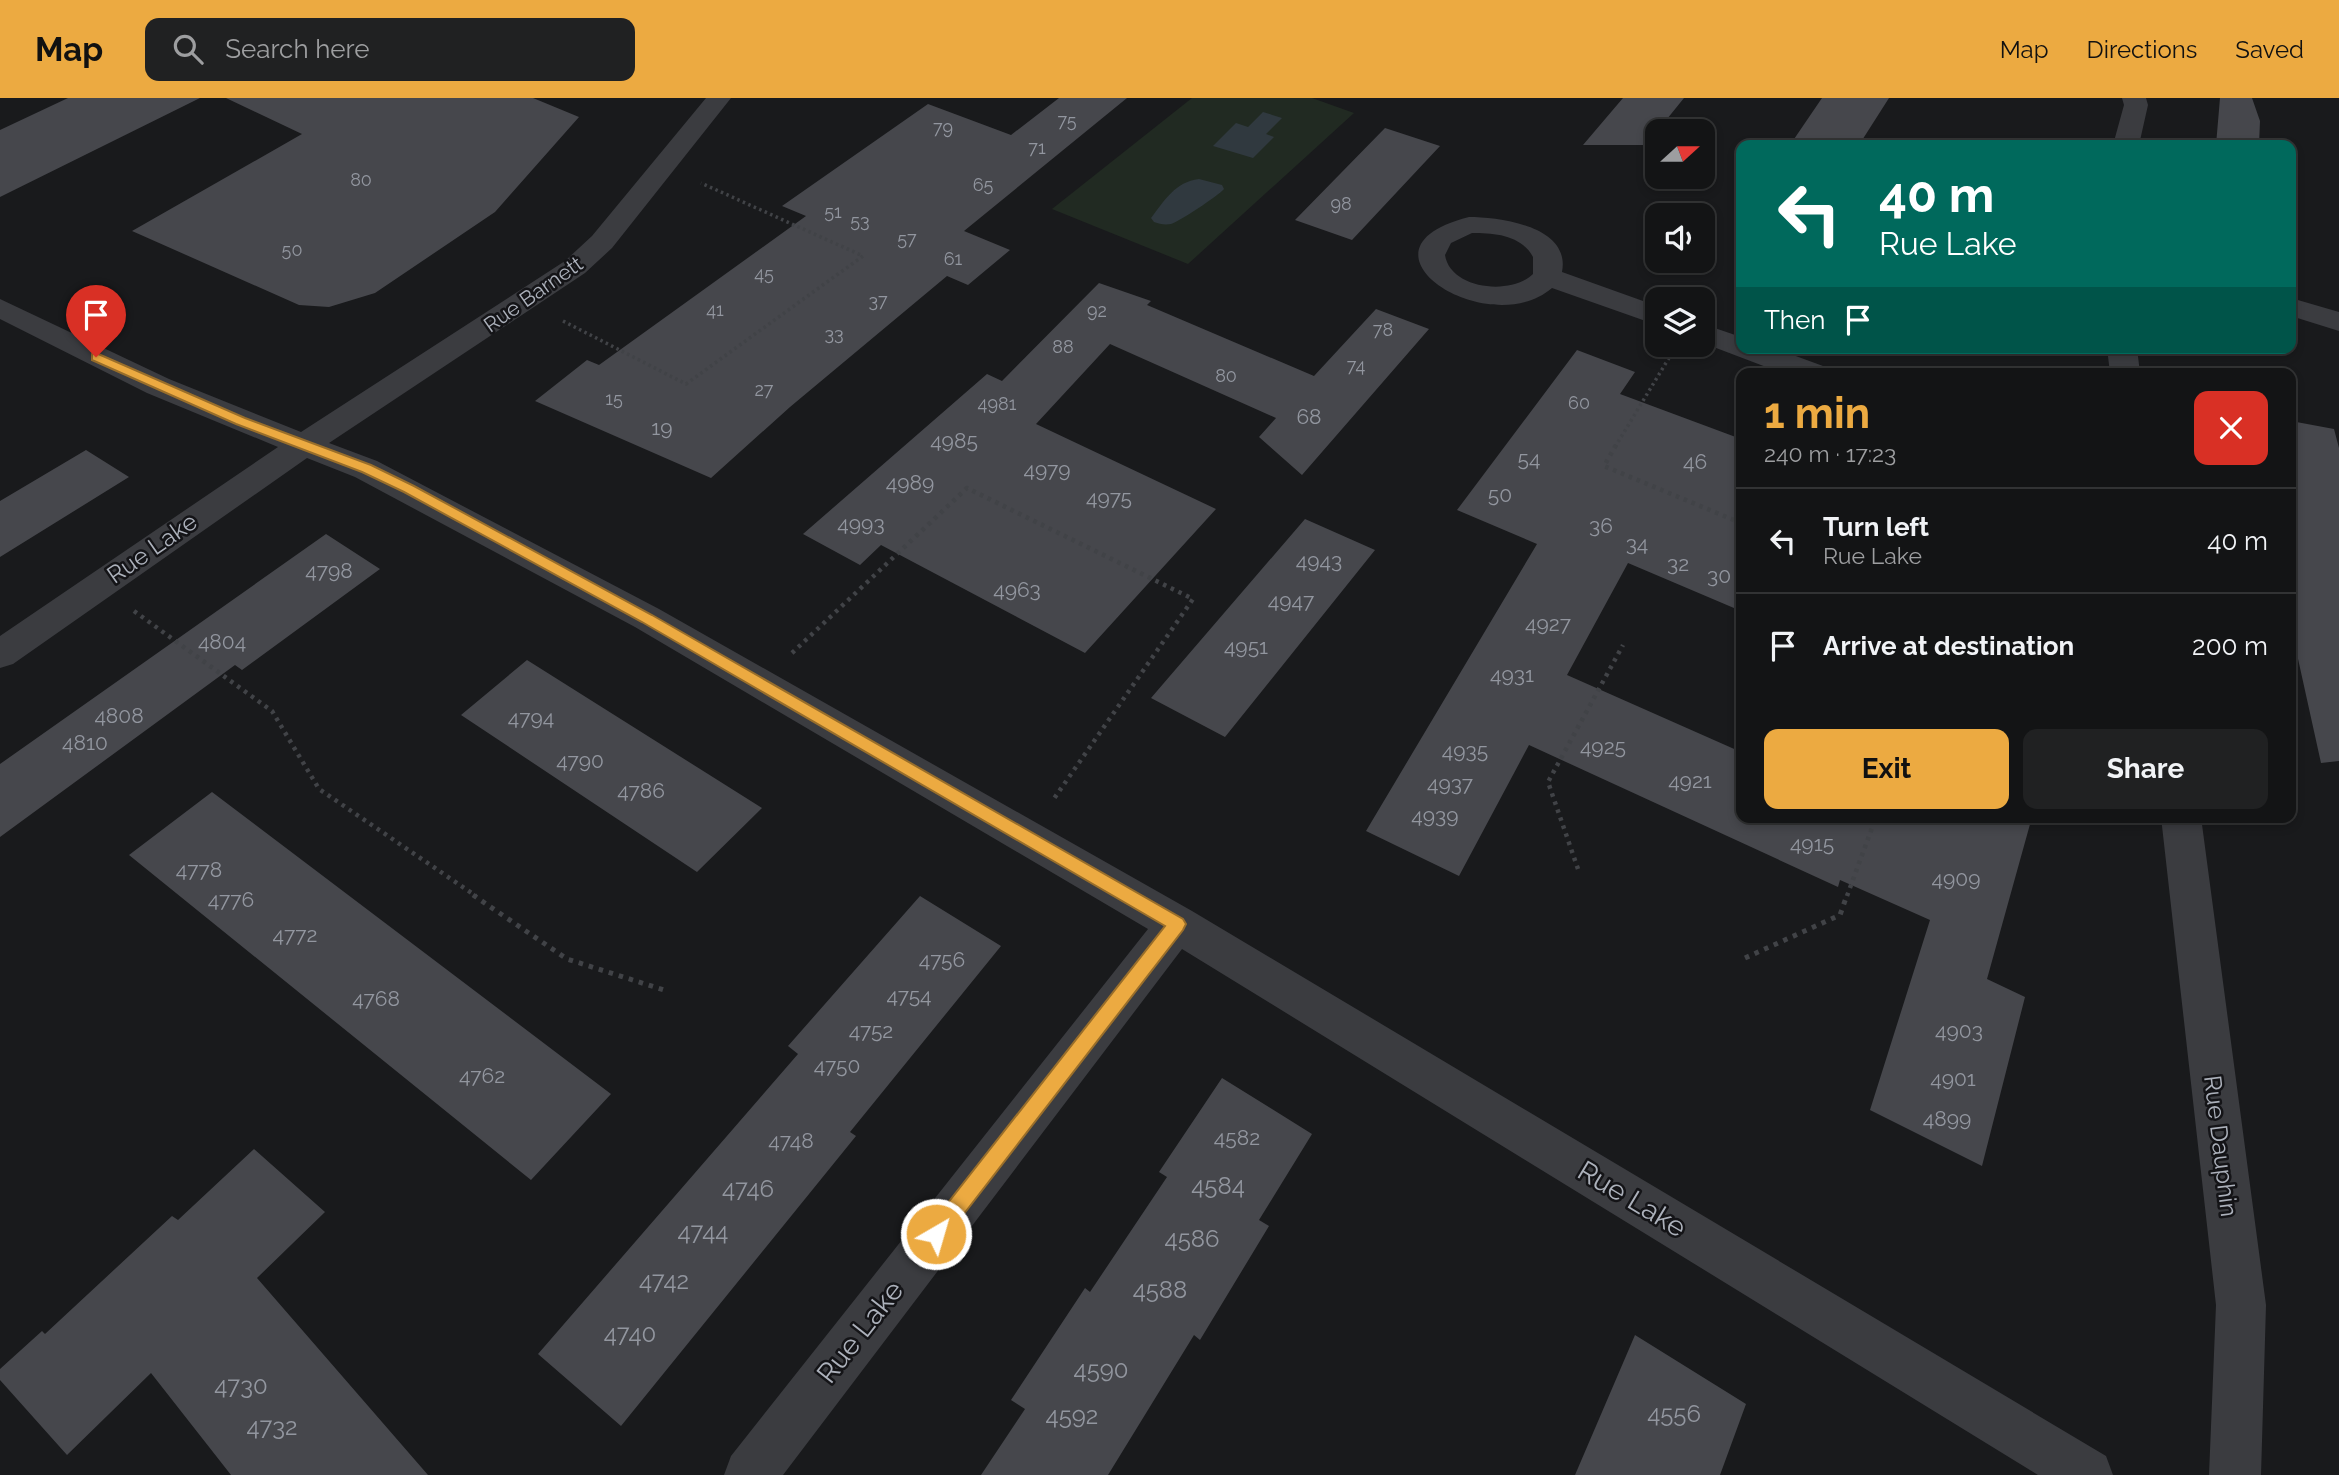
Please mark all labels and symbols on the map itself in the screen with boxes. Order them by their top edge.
house number: 75 [1057,110,1077,131]
house number: 79 [933,117,953,138]
north arrow [1645,119,1715,189]
house number: 71 [1028,137,1046,158]
house number: 80 [350,169,372,190]
house number: 65 [973,174,994,195]
house number: 98 [1330,193,1352,214]
house number: 51 [824,201,842,222]
house number: 53 [850,210,870,231]
house number: 57 [897,228,917,249]
house number: 50 [282,239,302,260]
house number: 61 [944,248,963,269]
street label: Rue Barnett [479,251,587,337]
house number: 45 [754,263,774,284]
pin [66,285,126,357]
house number: 37 [868,290,888,311]
house number: 41 [706,299,724,320]
house number: 92 [1087,300,1107,321]
house number: 78 [1373,319,1393,340]
house number: 33 [824,323,844,344]
house number: 88 [1052,336,1074,357]
house number: 74 [1347,355,1365,376]
house number: 80 [1215,365,1237,386]
house number: 27 [754,379,774,400]
house number: 15 [605,388,623,409]
house number: 60 [1568,392,1590,413]
house number: 4981 [978,393,1017,414]
house number: 68 [1296,404,1322,429]
house number: 19 [651,415,673,440]
house number: 4985 [930,428,978,453]
house number: 54 [1518,446,1540,471]
house number: 46 [1683,449,1707,474]
house number: 4979 [1023,457,1071,482]
house number: 4989 [886,470,934,495]
house number: 50 [1488,482,1512,507]
house number: 4975 [1086,485,1132,510]
street label: Rue Lake [101,507,203,589]
house number: 4993 [837,511,885,536]
house number: 36 [1589,513,1613,538]
house number: 34 [1626,531,1648,556]
house number: 4943 [1296,548,1342,573]
house number: 32 [1667,551,1689,576]
house number: 4798 [305,558,353,583]
house number: 30 [1707,563,1731,588]
house number: 4963 [993,577,1041,602]
house number: 4947 [1268,588,1315,613]
house number: 4927 [1525,611,1572,636]
house number: 4804 [198,629,246,654]
house number: 4951 [1224,634,1268,659]
house number: 4931 [1490,662,1534,687]
house number: 4808 [94,703,144,728]
house number: 4794 [508,705,554,730]
house number: 4810 [62,730,108,755]
house number: 4925 [1580,734,1626,759]
house number: 4935 [1442,738,1488,763]
house number: 4790 [556,748,604,773]
house number: 4921 [1668,768,1712,793]
house number: 4937 [1427,771,1474,796]
house number: 4786 [617,778,665,803]
house number: 4939 [1411,803,1459,828]
house number: 4915 [1790,831,1834,856]
house number: 4778 [176,857,222,882]
house number: 4909 [1932,866,1980,891]
house number: 4776 [208,887,254,912]
house number: 4772 [273,922,317,947]
house number: 4756 [919,947,965,972]
house number: 4754 [886,983,932,1008]
house number: 4768 [352,986,400,1011]
house number: 4752 [849,1018,893,1043]
house number: 4903 [1935,1018,1983,1043]
house number: 4750 [814,1053,860,1078]
house number: 4762 [459,1063,505,1088]
house number: 4901 [1930,1066,1976,1091]
street label: Rue Dauphin [2198,1074,2244,1218]
house number: 4899 [1923,1106,1971,1131]
house number: 4582 [1214,1125,1260,1150]
house number: 4748 [768,1128,814,1153]
street label: Rue Lake [1572,1154,1692,1244]
house number: 4584 [1191,1171,1245,1200]
house number: 4746 [722,1174,774,1203]
position arrow [899,1197,973,1271]
house number: 4744 [678,1217,728,1246]
house number: 4586 [1165,1224,1219,1253]
house number: 4742 [639,1266,689,1295]
street label: Rue Lake [810,1274,910,1390]
house number: 4588 [1133,1275,1187,1304]
house number: 4740 [604,1319,656,1348]
house number: 4590 [1074,1355,1128,1384]
house number: 4730 [214,1371,268,1400]
house number: 4556 [1647,1399,1701,1428]
house number: 4592 [1046,1401,1098,1430]
house number: 4732 [246,1412,298,1441]

